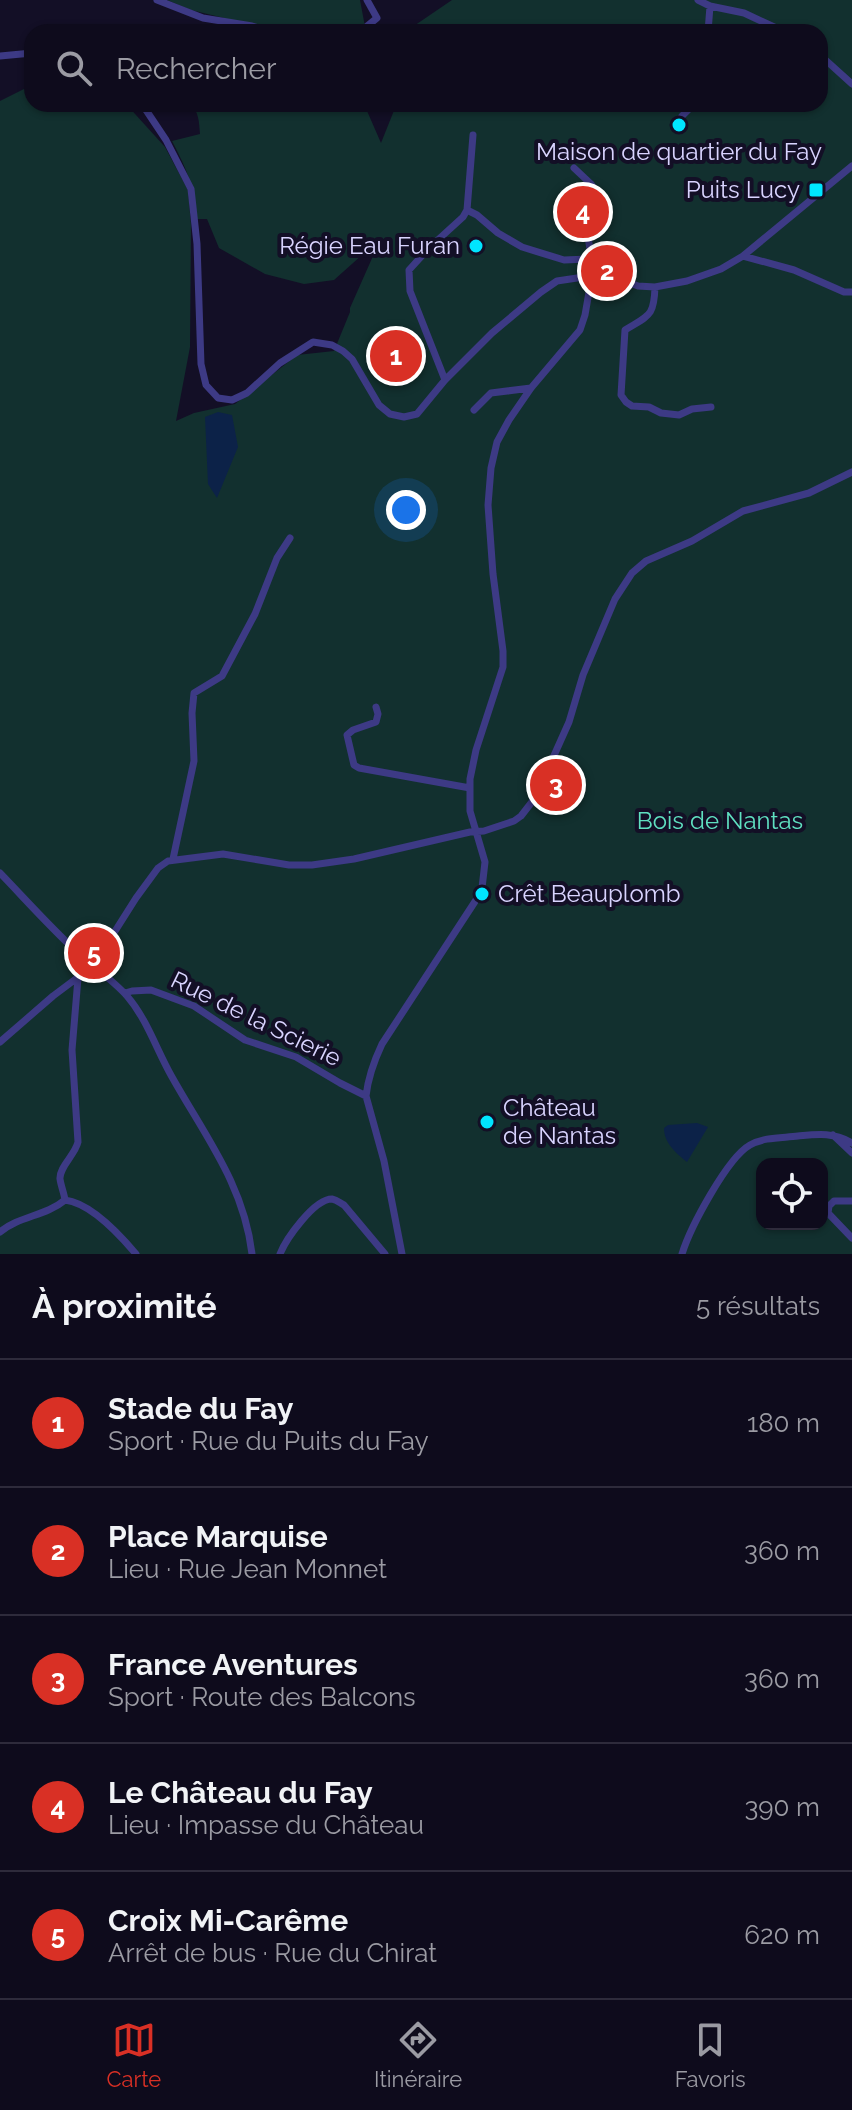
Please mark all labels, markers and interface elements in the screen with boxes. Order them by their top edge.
search box [24,24,828,112]
icon: search [52,46,96,90]
text: Rechercher [116,51,276,86]
marker: Maison de quartier du Fay [670,116,688,134]
place label: Maison de quartier du Fay [536,137,822,166]
place label: Puits Lucy [686,175,800,204]
marker: Puits Lucy [807,181,825,199]
pin: 4 [557,182,609,242]
place label: Régie Eau Furan [279,231,460,260]
marker: Régie Eau Furan [467,237,485,255]
pin: 2 [581,241,633,301]
pin: 1 [370,326,422,386]
your location [386,490,426,530]
pin: 3 [530,755,582,815]
park label: Bois de Nantas [637,806,803,835]
place label: Crêt Beauplomb [498,879,681,908]
marker: Crêt Beauplomb [473,885,491,903]
pin: 5 [68,923,120,983]
street label: Rue de la Scierie [166,965,346,1072]
place label: Château de Nantas [503,1093,616,1150]
marker: Château de Nantas [478,1113,496,1131]
map controls [756,1158,828,1230]
button: locate [756,1158,828,1230]
text: À proximité [32,1286,217,1326]
text: 5 résultats [696,1291,820,1321]
text: Stade du Fay [108,1391,293,1426]
text: 1 [52,1408,64,1438]
text: 180 m [747,1408,820,1438]
text: Sport · Rue du Puits du Fay [108,1426,429,1456]
text: Place Marquise [108,1519,328,1554]
text: 2 [51,1536,65,1566]
text: 360 m [744,1536,820,1566]
text: Lieu · Rue Jean Monnet [108,1554,387,1584]
text: France Aventures [108,1647,358,1682]
text: 3 [51,1664,65,1694]
text: 360 m [744,1664,820,1694]
text: Sport · Route des Balcons [108,1682,416,1712]
text: Le Château du Fay [108,1775,373,1810]
text: 4 [51,1792,65,1822]
text: 390 m [744,1792,820,1822]
text: Lieu · Impasse du Château [108,1810,424,1840]
text: Croix Mi-Carême [108,1903,348,1938]
text: 5 [51,1920,65,1950]
text: 620 m [744,1920,820,1950]
text: Arrêt de bus · Rue du Chirat [108,1938,437,1968]
tab: Carte [106,2018,161,2092]
tab: Itinéraire [374,2018,462,2092]
tab: Favoris [675,2018,746,2092]

